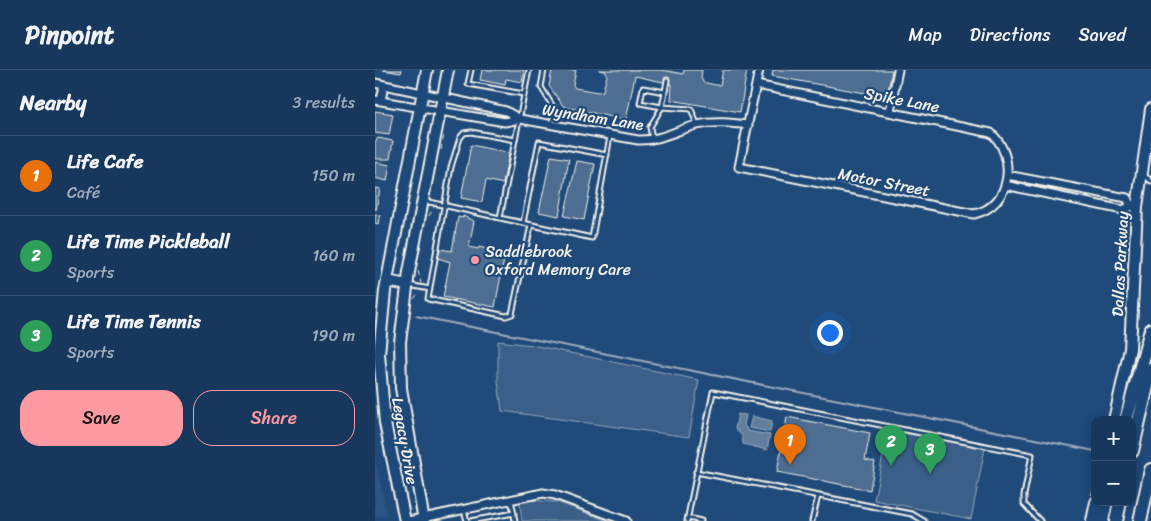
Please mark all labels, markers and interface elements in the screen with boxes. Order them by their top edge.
text: Pinpoint [25,14,114,56]
text: Map [909,19,942,51]
text: Directions [970,19,1051,51]
text: Saved [1079,19,1126,51]
street label: Spike Lane [862,79,942,121]
text: Nearby [20,84,86,122]
text: 3 results [292,88,355,117]
street label: Wyndham Lane [540,95,646,139]
text: Life Cafe [67,145,144,178]
street label: Motor Street [836,159,932,205]
text: 1 [33,161,39,190]
text: 150 m [312,161,355,190]
text: Café [67,178,100,207]
street label: Dallas Parkway [1103,210,1137,318]
text: Life Time Pickleball [67,225,230,258]
place label: Saddlebrook Oxford Memory Care [485,237,631,284]
text: 2 [31,241,41,270]
text: 160 m [312,241,355,270]
marker: Saddlebrook Oxford Memory Care [469,254,481,266]
text: Sports [67,258,114,287]
text: Life Time Tennis [67,305,201,338]
your location [817,320,843,346]
text: 3 [32,321,40,350]
text: 190 m [312,321,355,350]
text: Sports [67,338,114,367]
button: Save [20,390,183,446]
button: Share [193,390,355,446]
street label: Legacy Drive [383,395,427,487]
map controls [1091,416,1136,506]
button: + [1091,416,1136,461]
pin: 1 [774,424,806,465]
pin: 2 [875,425,907,466]
pin: 3 [914,433,946,474]
button: − [1091,461,1136,506]

